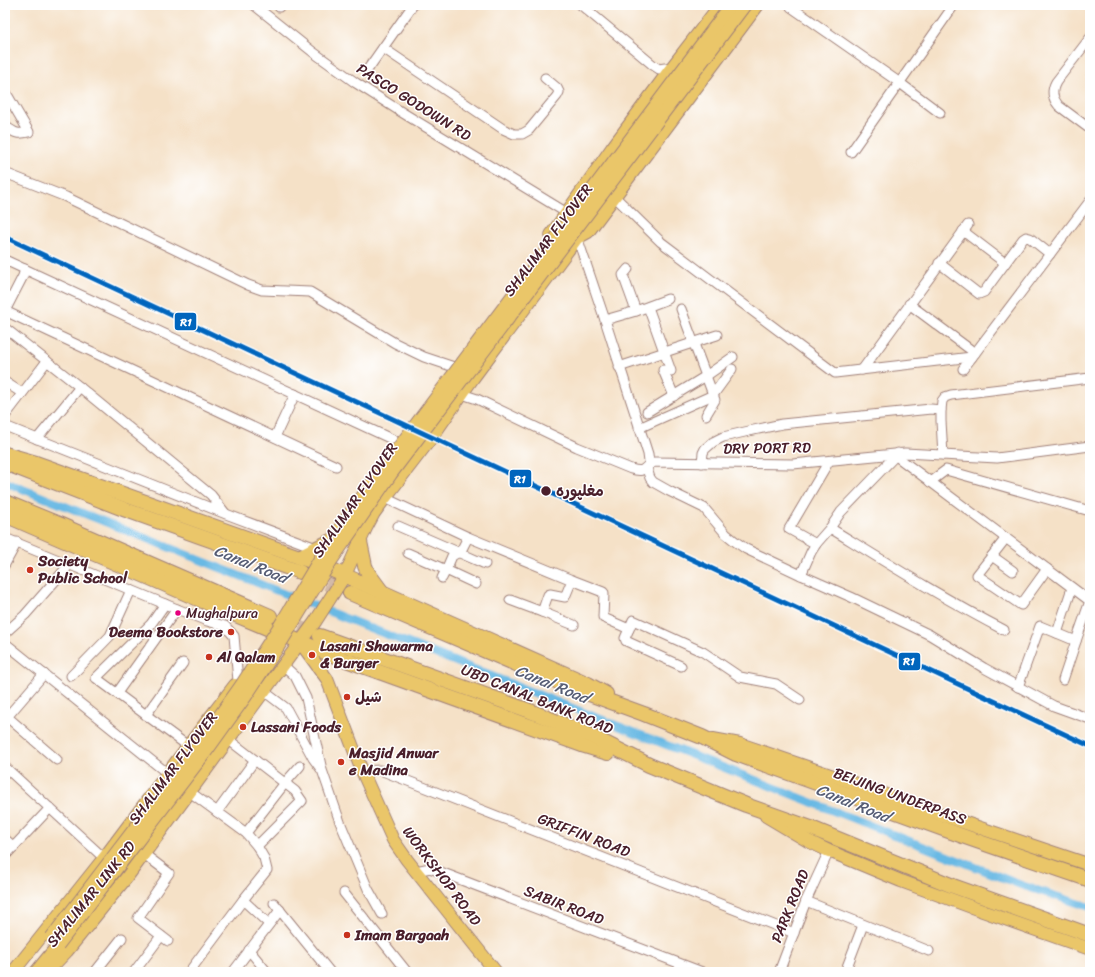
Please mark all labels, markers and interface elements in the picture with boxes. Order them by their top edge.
street label: PASCO GODOWN RD [351,56,477,148]
street label: SHALIMAR FLYOVER [497,178,599,302]
line badge: R1 [174,312,197,331]
text: R1 [179,313,192,332]
street label: DRY PORT RD [723,434,811,462]
street label: SHALIMAR FLYOVER [305,437,405,563]
line badge: R1 [509,469,532,488]
text: R1 [513,470,526,489]
place label: مغلپورہ [556,478,604,504]
marker: مغلپورہ [539,484,553,498]
water label: Canal Road [210,536,297,594]
place label: Society Public School [37,548,128,591]
marker: Society Public School [25,565,35,575]
place label: Mughalpura [186,601,258,626]
marker: Mughalpura [173,608,183,618]
place label: Deema Bookstore [109,619,223,645]
marker: Deema Bookstore [226,627,236,637]
place label: Lasani Shawarma & Burger [320,633,433,676]
place label: Al Qalam [216,644,276,670]
marker: Lasani Shawarma & Burger [307,650,317,660]
marker: Al Qalam [204,652,214,662]
line badge: R1 [898,652,921,671]
text: R1 [902,652,915,671]
water label: Canal Road [511,656,598,714]
street label: UBD CANAL BANK ROAD [457,657,617,741]
place label: شیل [355,684,381,710]
marker: شیل [342,692,352,702]
street label: SHALIMAR FLYOVER [122,706,224,830]
place label: Lassani Foods [251,714,342,740]
marker: Lassani Foods [238,722,248,732]
place label: Masjid Anwar e Madina [348,740,440,783]
marker: Masjid Anwar e Madina [336,757,346,767]
street label: BEIJING UNDERPASS [830,760,971,832]
water label: Canal Road [812,775,899,833]
street label: GRIFFIN ROAD [534,805,634,865]
street label: WORKSHOP ROAD [396,821,488,931]
street label: SHALIMAR LINK RD [40,835,142,953]
street label: PARK ROAD [763,865,817,947]
street label: SABIR ROAD [520,878,608,932]
place label: Imam Bargaah [354,922,449,948]
marker: Imam Bargaah [342,930,352,940]

